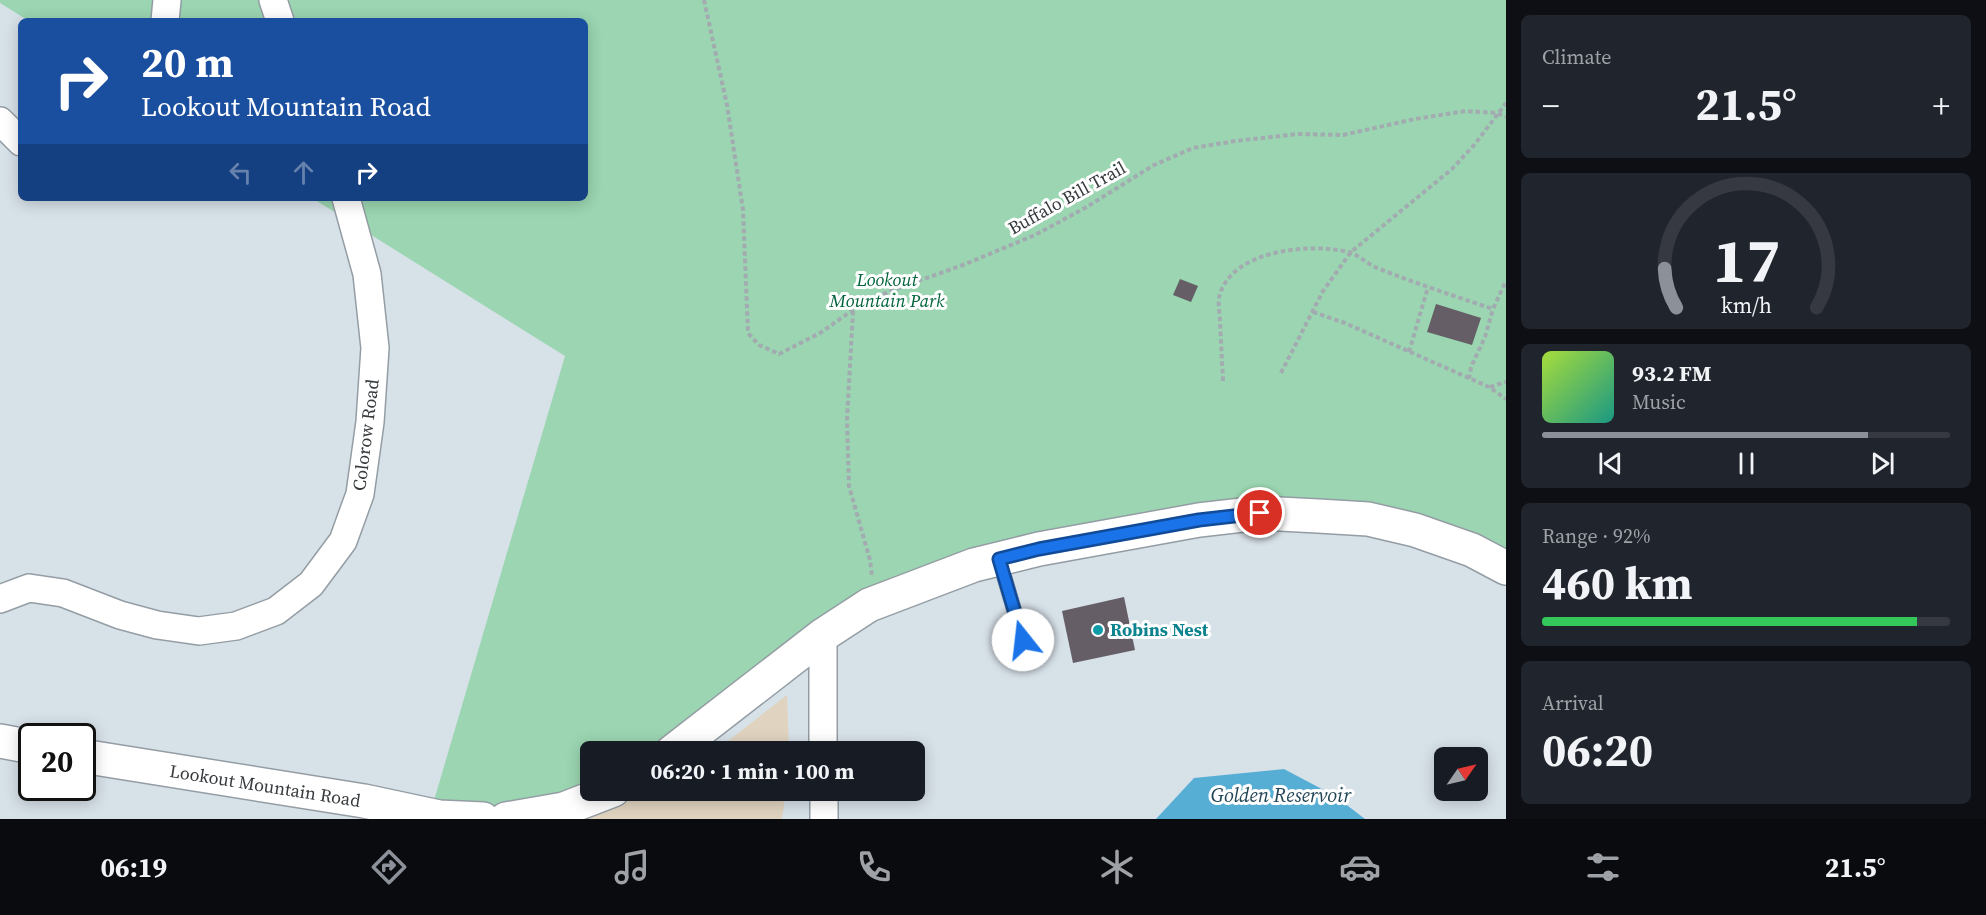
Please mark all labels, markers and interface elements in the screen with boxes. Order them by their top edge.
text: 20 m [141,33,234,91]
icon: right [42,42,120,120]
text: Climate [1542,43,1611,71]
text: 21.5° [1695,73,1797,135]
text: − [1542,83,1560,128]
text: + [1933,83,1950,128]
text: Lookout Mountain Road [141,88,431,125]
street label: Buffalo Bill Trail [1003,155,1130,240]
icon: left [224,156,257,189]
icon: ahead [287,156,320,189]
icon: right [350,156,383,189]
text: 17 [1712,217,1780,303]
park label: Lookout Mountain Park [829,267,945,313]
text: km/h [1720,292,1772,321]
text: 93.2 FM [1632,358,1711,388]
street label: Colorow Road [346,378,385,492]
text: Music [1632,388,1686,416]
icon: previous [1594,447,1627,480]
icon: pause [1730,447,1763,480]
icon: next [1866,447,1899,480]
pin [1234,487,1285,538]
icon: arrive [1243,496,1276,529]
text: Range · 92% [1542,522,1651,550]
text: 460 km [1542,552,1693,614]
position arrow [991,608,1055,672]
place label: Robins Nest [1110,617,1209,642]
marker: Robins Nest [1091,623,1105,637]
text: Arrival [1542,689,1604,717]
text: 06:20 [1542,719,1653,781]
speed limit sign: 20 [18,723,96,801]
north arrow [1434,747,1488,801]
map controls [1434,747,1488,801]
text: 06:20 · 1 min · 100 m [651,756,854,786]
street label: Lookout Mountain Road [168,758,362,813]
water label: Golden Reservoir [1211,781,1352,809]
icon: directions [368,846,410,888]
icon: music [611,846,653,888]
icon: phone [853,846,895,888]
icon: climate [1096,846,1138,888]
icon: car [1339,846,1381,888]
icon: filters [1582,846,1624,888]
text: 06:19 [100,849,167,886]
text: 21.5° [1825,849,1886,886]

